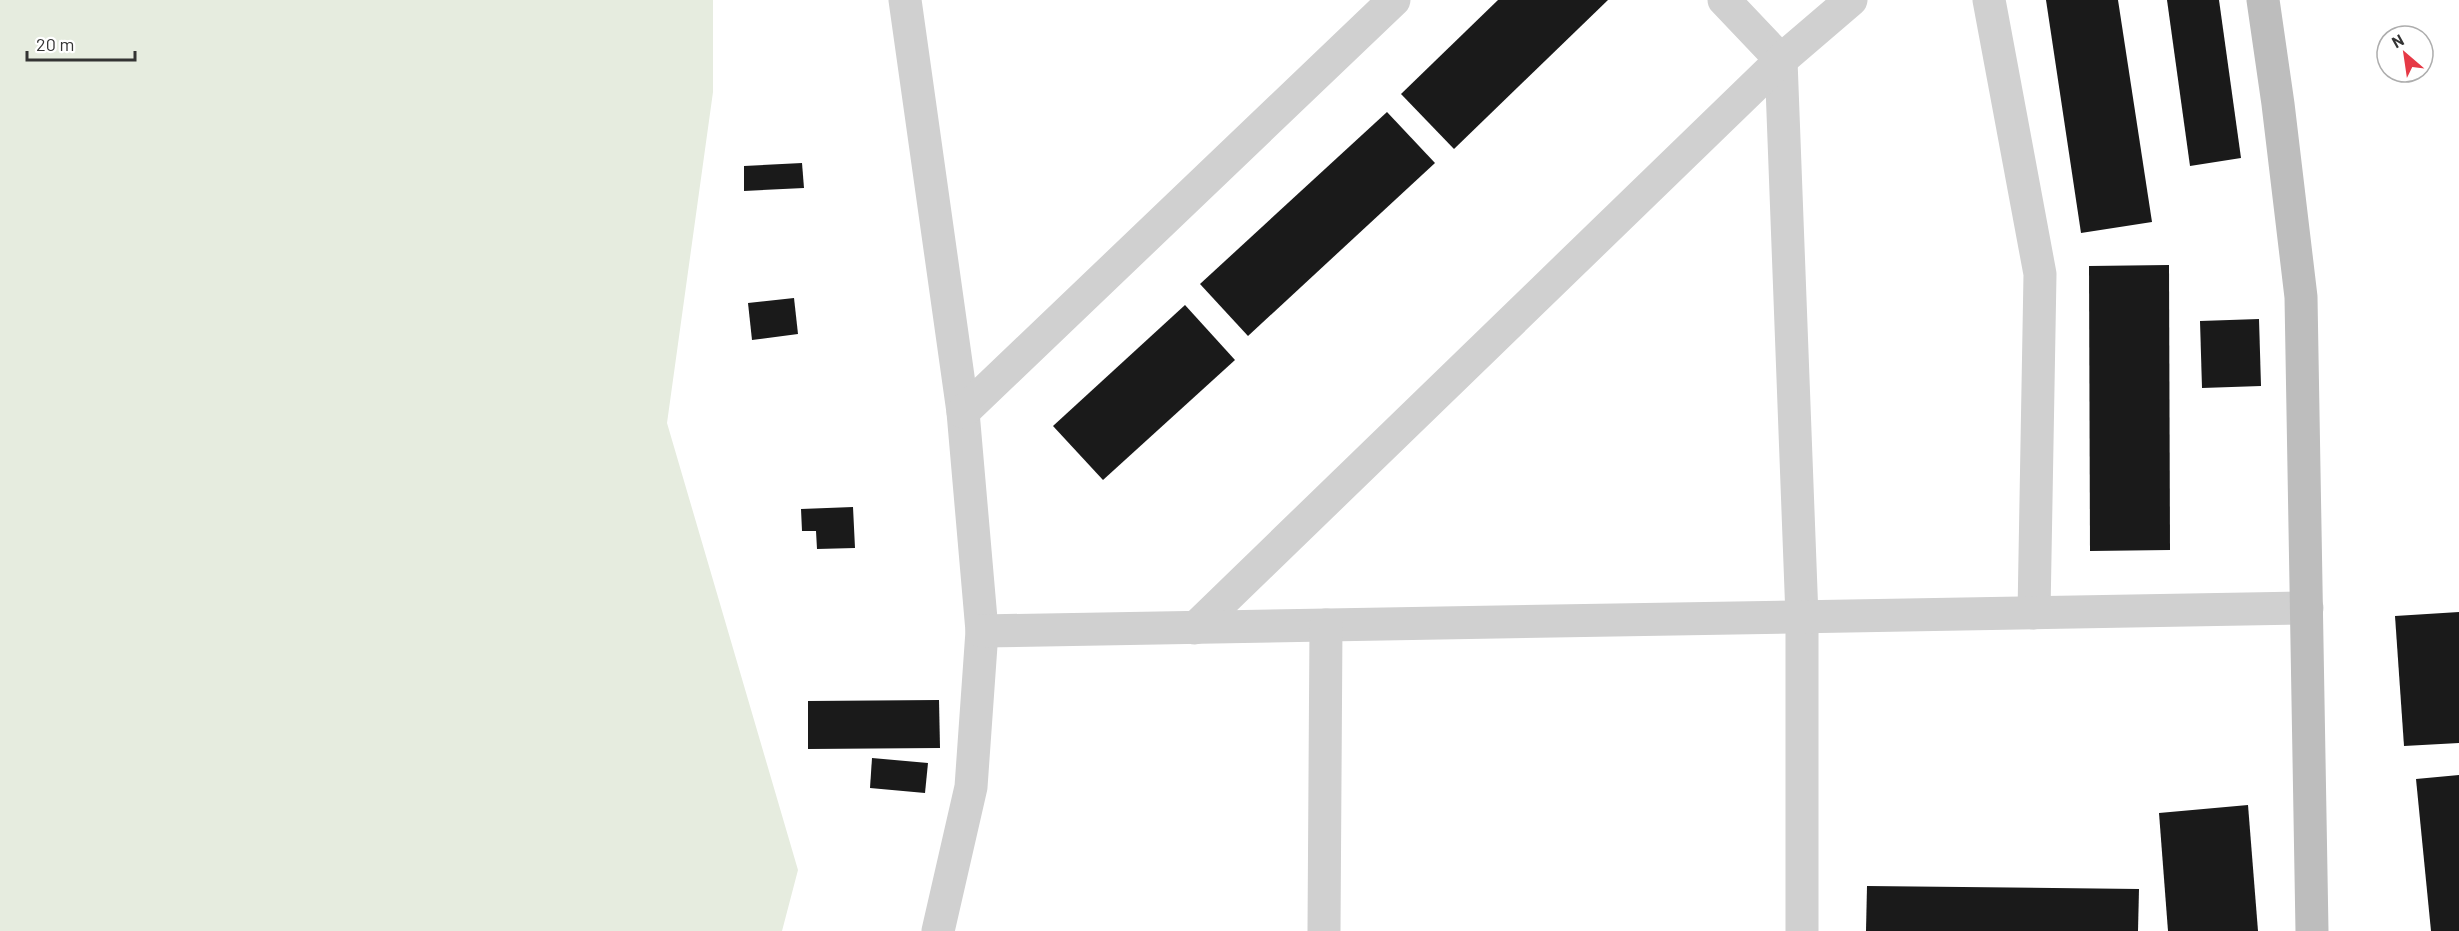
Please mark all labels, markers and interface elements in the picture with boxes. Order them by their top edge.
scale bar [27,24,135,62]
north arrow [2375,24,2435,84]
text: N [2388,30,2407,51]
text: 20 m [36,33,74,55]

